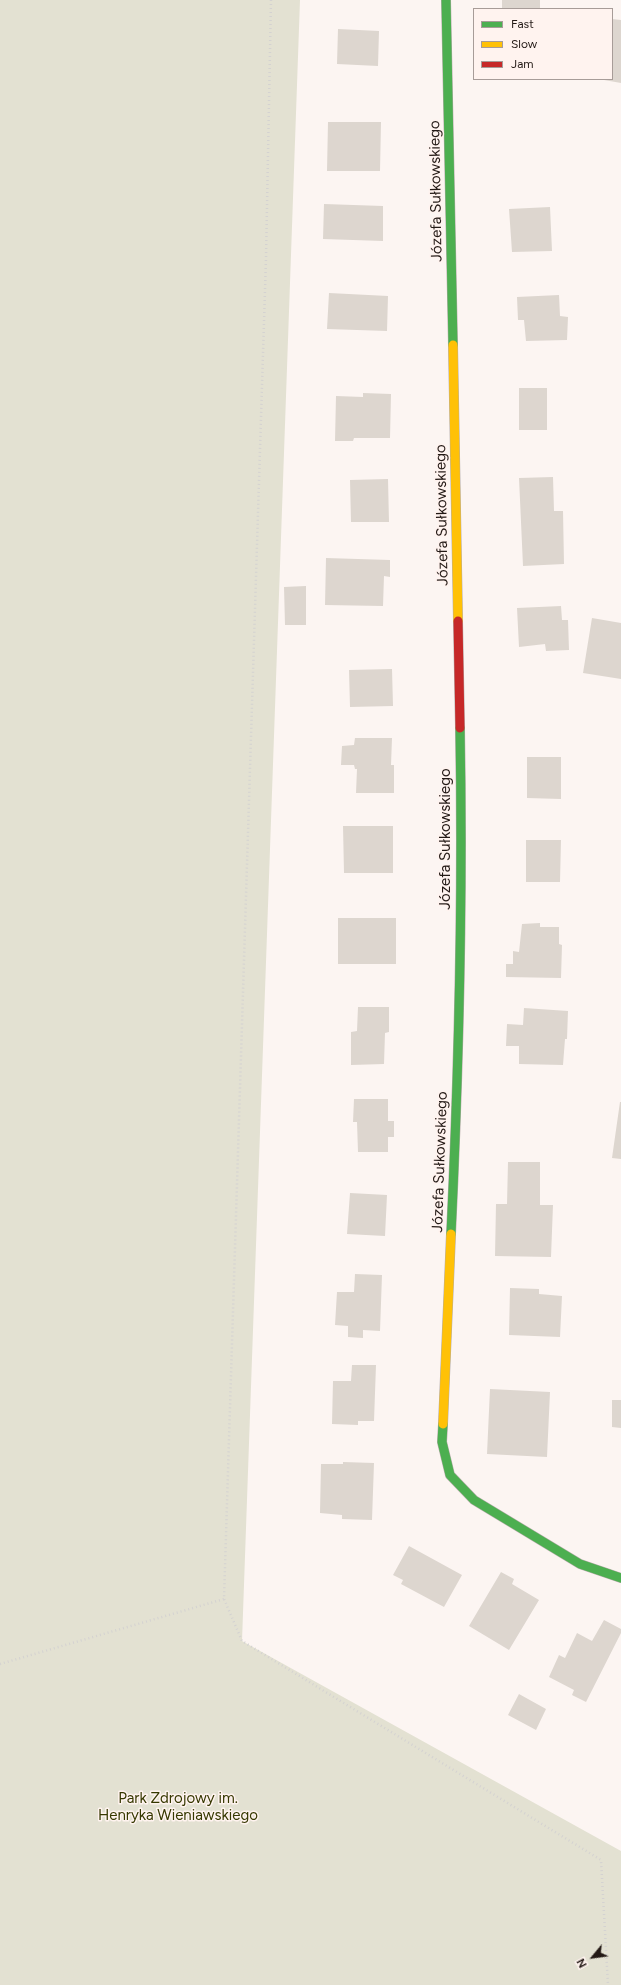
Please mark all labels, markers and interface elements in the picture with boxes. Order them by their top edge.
legend [473,8,613,80]
text: Fast [511,17,534,31]
text: Slow [511,37,537,51]
text: Jam [511,57,534,71]
street label: Józefa Sułkowskiego [426,120,446,262]
street label: Józefa Sułkowskiego [432,444,452,586]
street label: Józefa Sułkowskiego [437,768,455,910]
street label: Józefa Sułkowskiego [429,1091,451,1233]
park label: Park Zdrojowy im. Henryka Wieniawskiego [98,1790,258,1825]
north arrow [573,1937,613,1977]
text: N [574,1956,590,1970]

